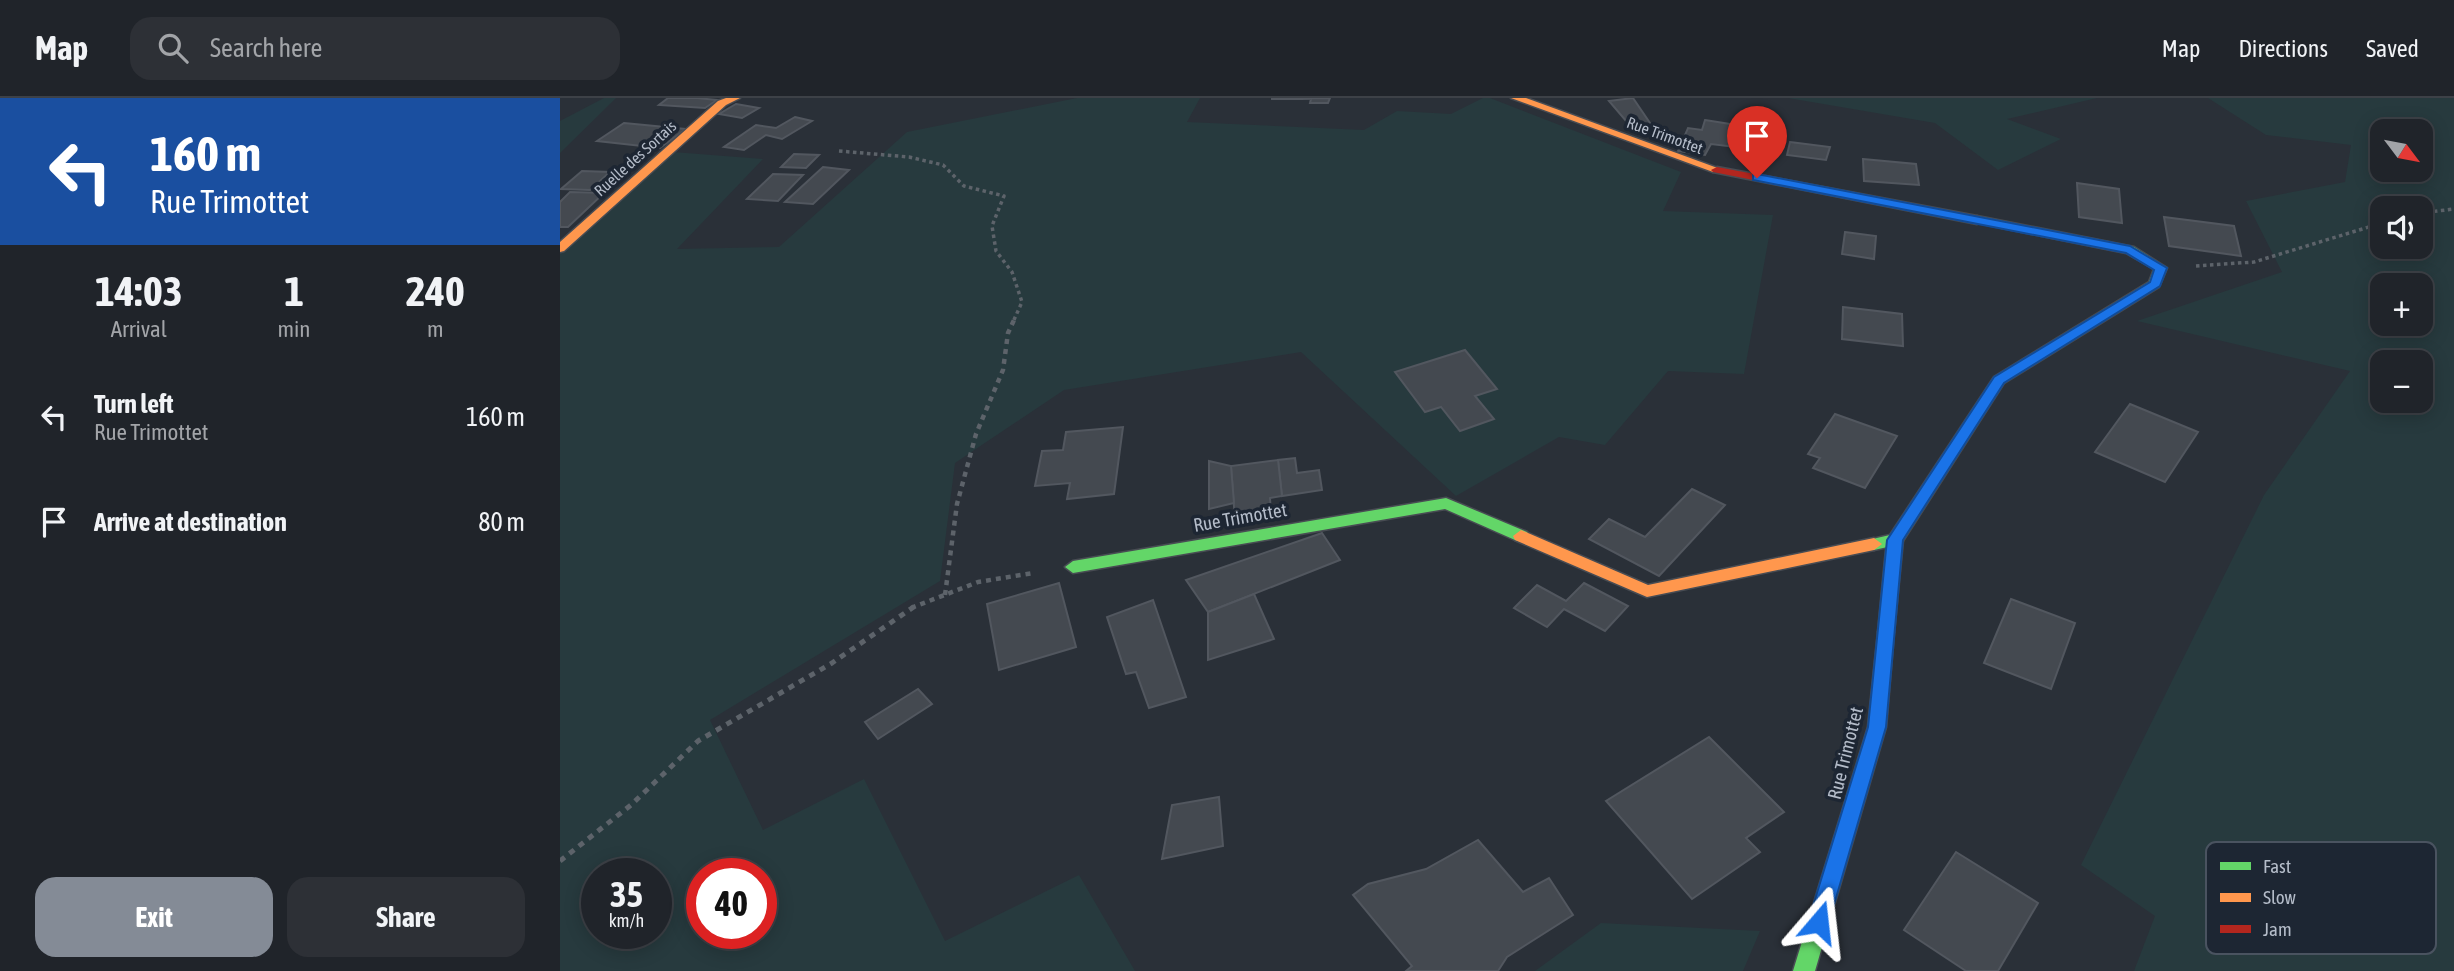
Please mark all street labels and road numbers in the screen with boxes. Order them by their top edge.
street label: Rue Trimottet [1625,113,1706,157]
street label: Ruelle des Sortais [590,116,680,199]
street label: Rue Trimottet [1192,498,1288,536]
street label: Rue Trimottet [1823,704,1867,802]

